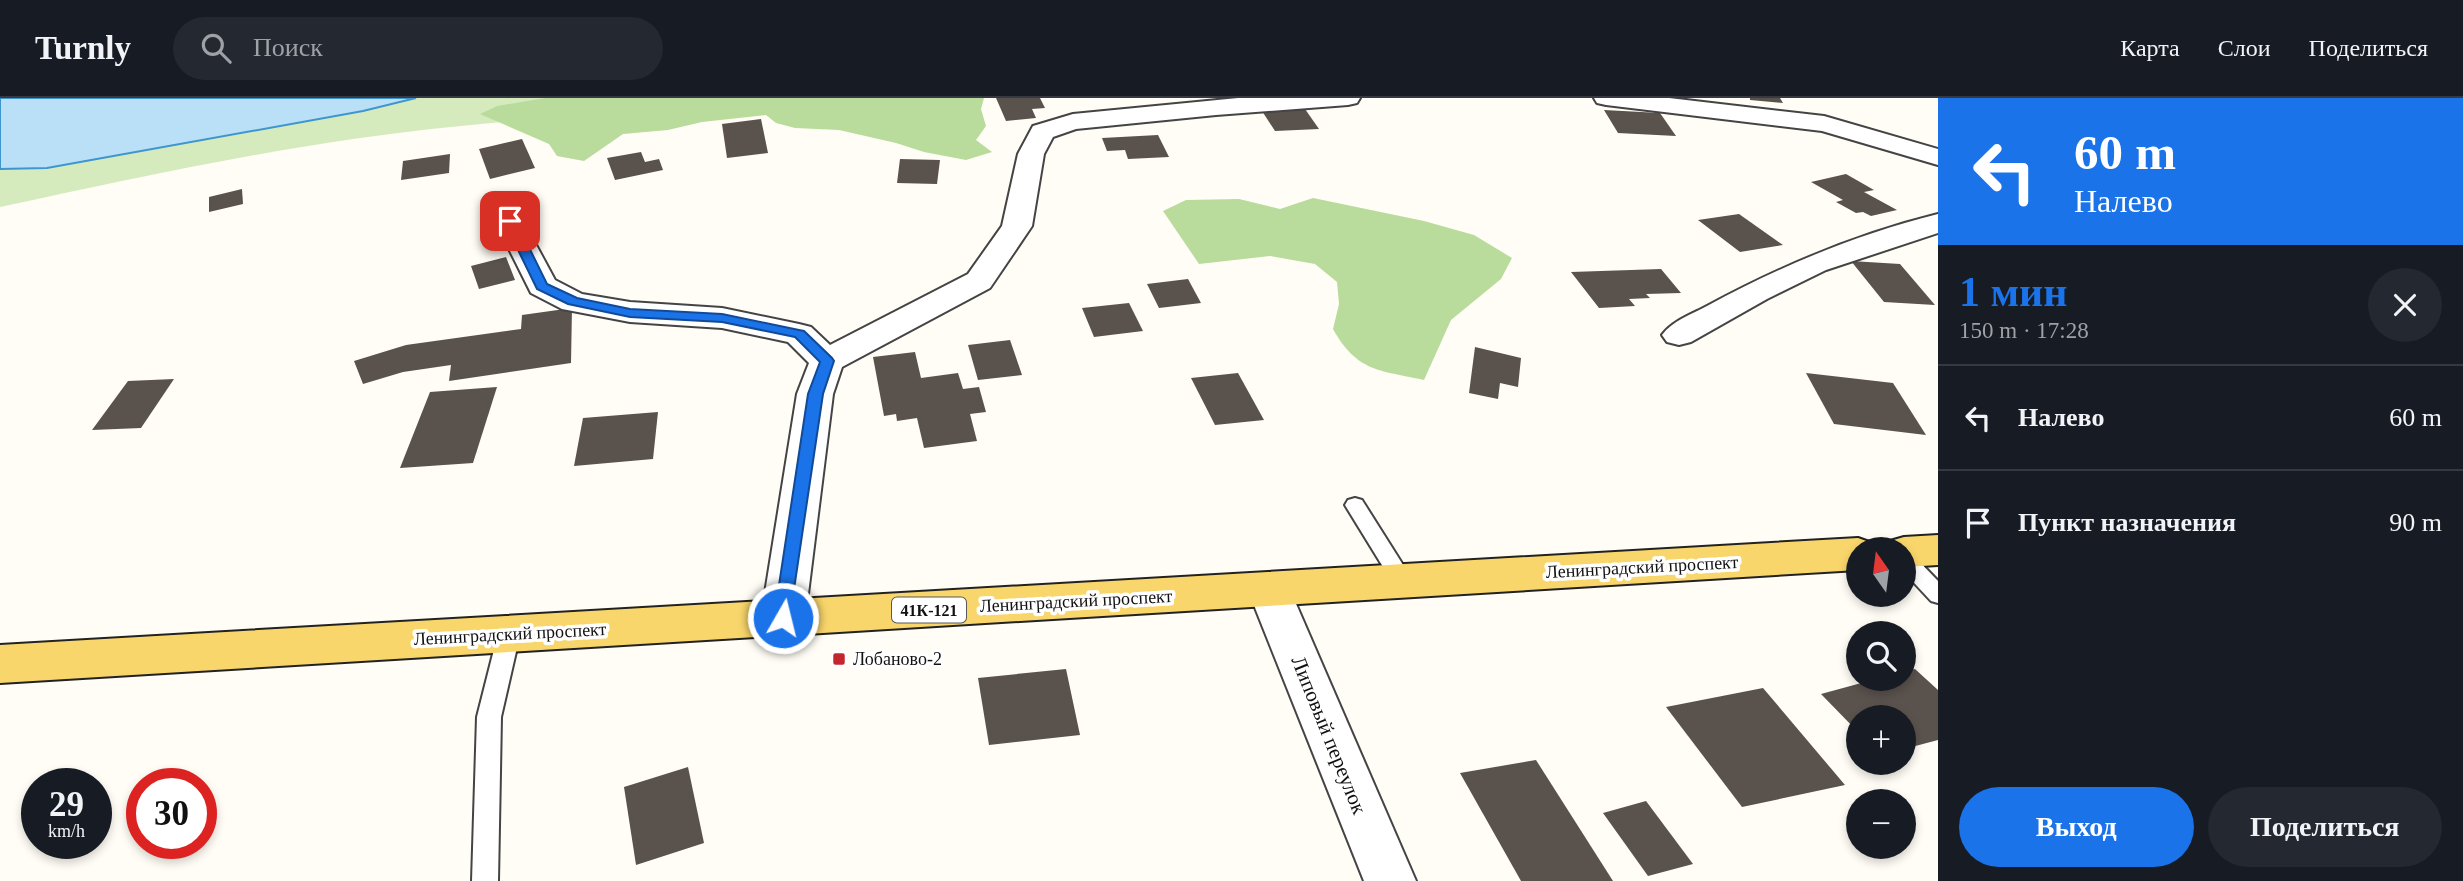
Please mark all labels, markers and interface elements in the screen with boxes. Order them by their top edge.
search box [173,17,663,80]
icon: search [197,29,235,67]
text: Turnly [35,30,131,66]
text: Поиск [253,33,323,62]
text: Карта [2120,35,2180,61]
text: Слои [2218,35,2271,61]
text: Поделиться [2309,35,2428,61]
text: 60 m [2074,125,2176,180]
icon: left [1959,126,2050,217]
text: Налево [2074,183,2173,219]
pin [480,191,540,251]
icon: arrive [491,202,529,240]
button: close [2368,268,2442,342]
text: 1 мин [1959,269,2068,315]
text: 150 m · 17:28 [1959,318,2089,343]
icon: left [1959,399,1997,437]
text: Налево [2018,403,2104,432]
text: 60 m [2389,403,2442,432]
icon: arrive [1959,504,1997,542]
text: Пункт назначения [2018,508,2236,537]
text: 90 m [2389,508,2442,537]
north arrow [1846,537,1916,607]
map controls [1846,537,1916,859]
street label: Ленинградский проспект [1545,552,1739,582]
position arrow [746,581,820,655]
street label: Ленинградский проспект [979,586,1173,616]
road number: 41К-121 [892,597,966,622]
street label: Ленинградский проспект [413,619,607,649]
button: search [1846,621,1916,691]
place label: Лобаново-2 [853,649,942,669]
marker: Лобаново-2 [831,651,847,667]
street label: Липовый переулок [1286,652,1372,818]
button: + [1846,705,1916,775]
speed limit sign: 30 [126,768,217,859]
text: 29 [49,785,84,824]
button: Выход [1959,787,2194,867]
button: Поделиться [2208,787,2442,867]
button: − [1846,789,1916,859]
text: km/h [48,821,85,841]

